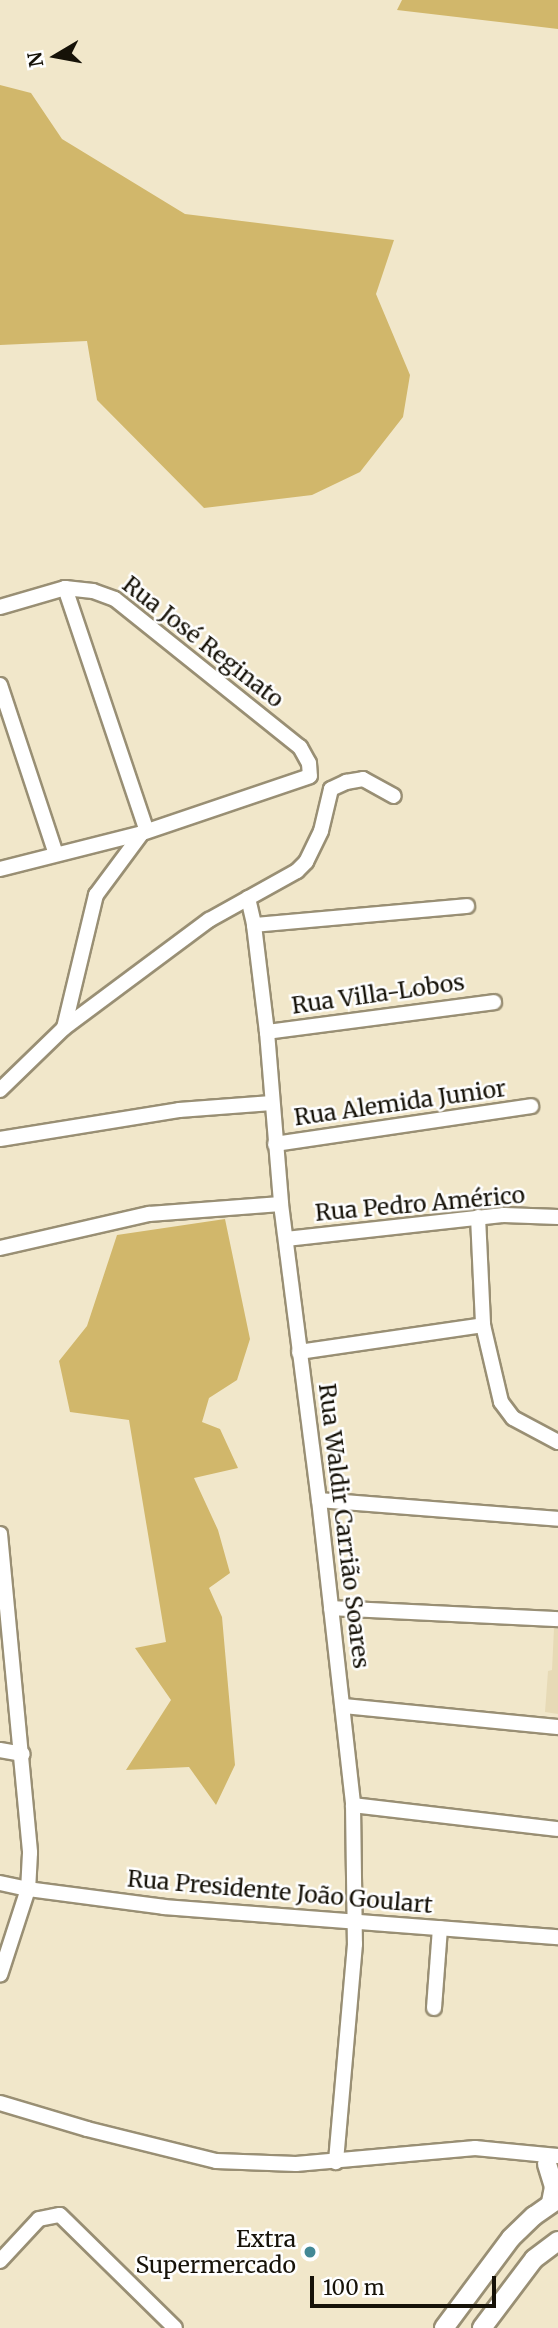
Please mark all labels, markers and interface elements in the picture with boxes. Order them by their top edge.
north arrow [21,21,91,91]
text: N [22,50,48,69]
street label: Rua José Reginato [117,571,289,713]
street label: Rua Villa-Lobos [290,968,466,1020]
street label: Rua Alemida Junior [292,1074,508,1132]
street label: Rua Pedro Américo [314,1181,526,1227]
street label: Rua Waldir Carrião Soares [313,1382,375,1670]
street label: Rua Presidente João Goulart [126,1865,434,1919]
place label: Extra Supermercado [135,2225,296,2279]
marker: Extra Supermercado [302,2244,318,2260]
scale bar [313,2262,498,2306]
text: 100 m [323,2274,385,2301]

